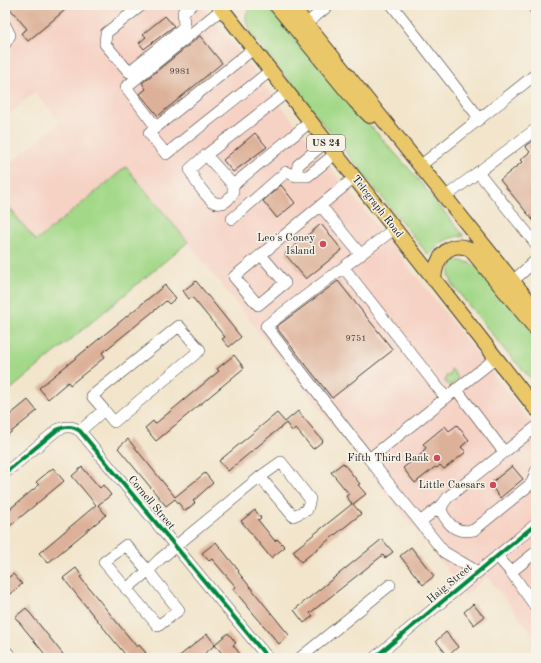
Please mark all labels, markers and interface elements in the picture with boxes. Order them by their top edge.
house number: 9981 [170,67,190,76]
road number: US 24 [307,135,345,151]
street label: Telegraph Road [349,174,405,240]
place label: Leo's Coney Island [257,233,315,257]
marker: Leo's Coney Island [318,239,328,249]
house number: 9751 [346,334,366,343]
place label: Fifth Third Bank [347,453,429,464]
marker: Fifth Third Bank [432,453,442,463]
street label: Cornell Street [125,474,177,532]
place label: Little Caesars [418,480,485,491]
marker: Little Caesars [488,480,498,490]
street label: Haig Street [425,562,475,606]

